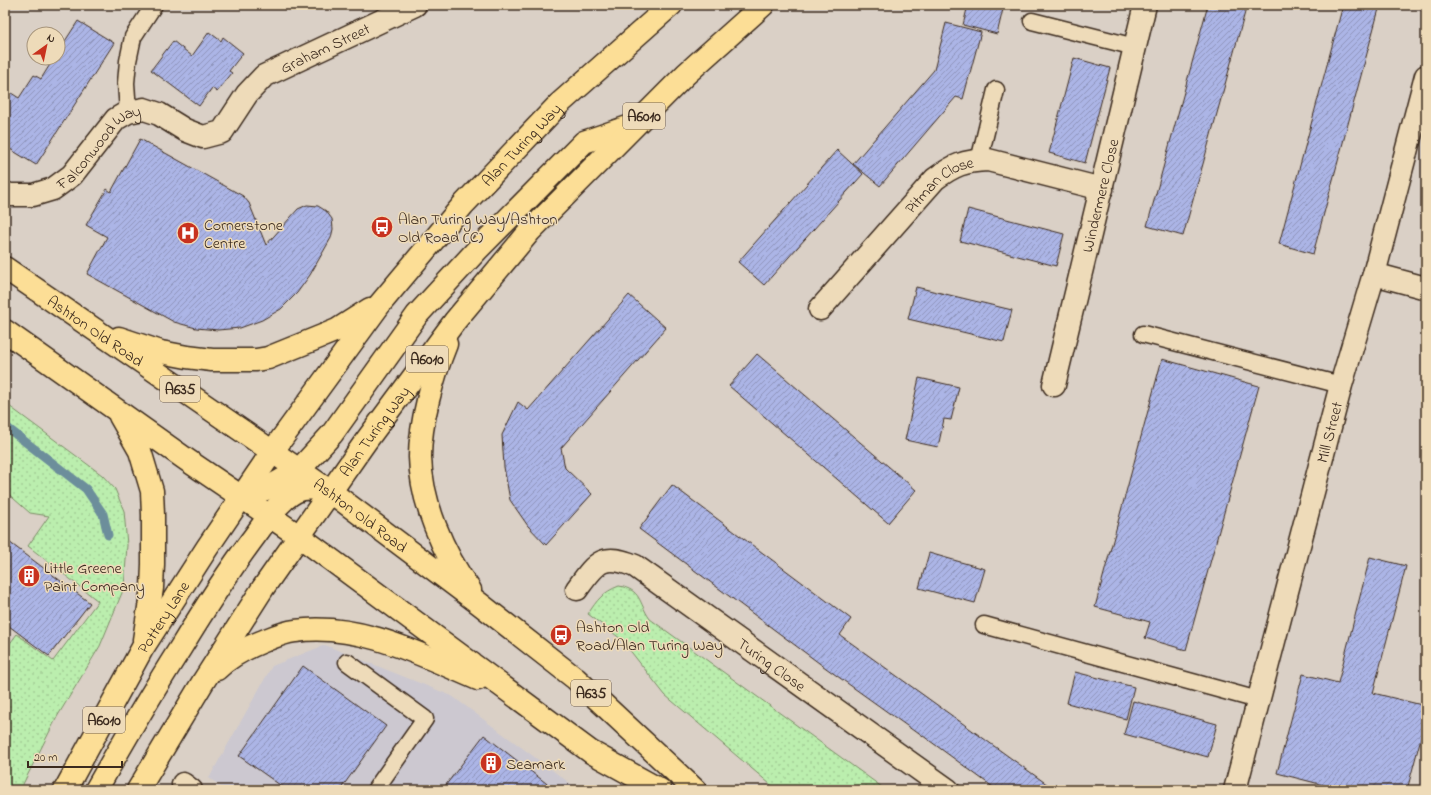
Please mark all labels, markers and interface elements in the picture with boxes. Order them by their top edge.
street label: Graham Street [277,18,375,81]
north arrow [26,26,66,66]
text: N [43,30,58,47]
street label: Alan Turing Way [477,98,568,193]
street label: Falconwood Way [51,100,143,197]
road number: A6010 [623,103,665,129]
street label: Windermere Close [1076,136,1127,255]
street label: Pitman Close [900,151,977,220]
place label: Alan Turing Way/Ashton Old Road (C) [398,208,558,250]
place label: Cornerstone Centre [204,214,284,256]
bus stop icon: Alan Turing Way/Ashton Old Road (C) [369,214,395,240]
hospital icon: Cornerstone Centre [175,220,201,246]
street label: Ashton Old Road [41,290,148,374]
road number: A6010 [406,346,448,372]
road number: A635 [160,376,200,402]
street label: Alan Turing Way [334,381,417,482]
street label: Mill Street [1311,399,1350,466]
street label: Ashton Old Road [308,473,412,559]
place label: Little Greene Paint Company [44,557,145,599]
building icon: Little Greene Paint Company [16,563,42,589]
street label: Pottery Lane [132,576,197,659]
place label: Ashton Old Road/Alan Turing Way [576,616,723,658]
bus stop icon: Ashton Old Road/Alan Turing Way [548,622,574,648]
street label: Turing Close [732,633,811,699]
road number: A635 [571,680,611,706]
road number: A6010 [83,707,125,733]
scale bar [28,743,122,769]
text: 20 m [34,749,57,767]
building icon: Seamark [478,750,504,776]
place label: Seamark [506,753,566,777]

